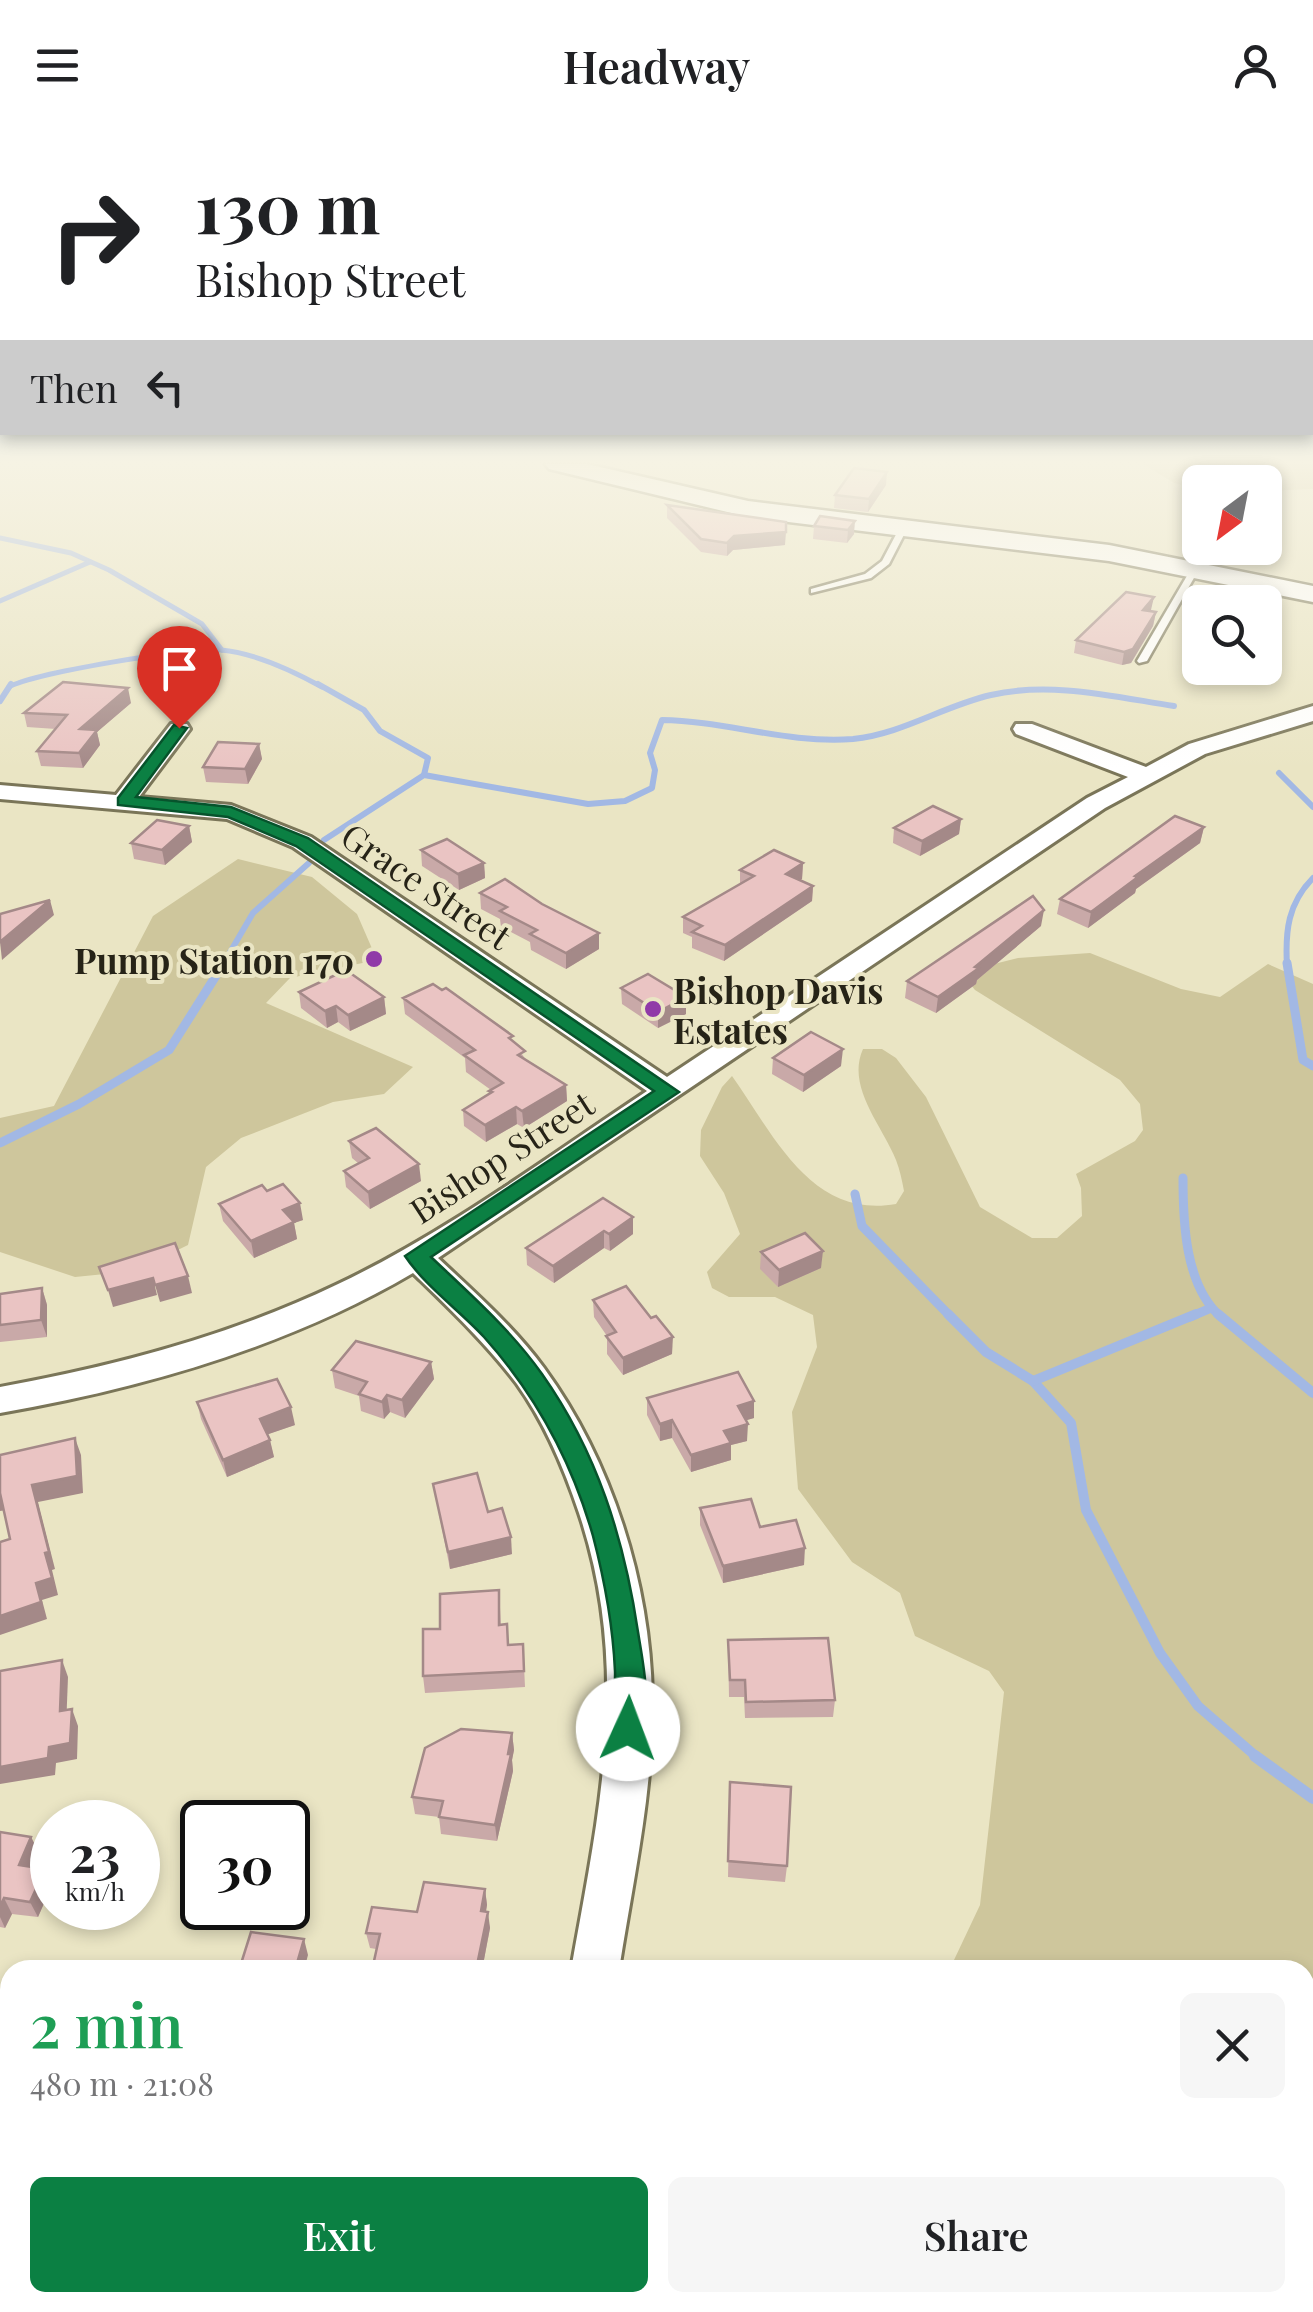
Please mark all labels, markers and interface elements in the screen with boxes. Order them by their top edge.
text: Headway [563,35,750,95]
icon: menu [30,38,85,93]
icon: person [1228,38,1283,93]
text: 130 m [195,158,380,252]
icon: right [30,170,160,300]
text: Bishop Street [195,248,465,308]
icon: left [138,360,193,415]
text: Then [30,362,118,413]
north arrow [1182,465,1282,565]
map controls [1182,465,1282,685]
button: search [1182,585,1282,685]
pin [137,626,222,729]
icon: arrive [152,641,207,696]
street label: Grace Street [333,811,521,959]
place label: Pump Station 170 [74,936,354,983]
marker: Pump Station 170 [363,948,385,970]
place label: Bishop Davis Estates [673,966,884,1053]
marker: Bishop Davis Estates [642,998,664,1020]
street label: Bishop Street [400,1079,602,1233]
position arrow [576,1677,680,1781]
speed limit sign: 30 [180,1800,310,1930]
text: 23 [70,1819,120,1886]
text: km/h [65,1874,125,1907]
text: 2 min [30,1983,183,2063]
button: close [1180,1993,1285,2098]
text: 480 m · 21:08 [30,2061,214,2104]
button: Exit [30,2177,648,2292]
button: Share [668,2177,1285,2292]

